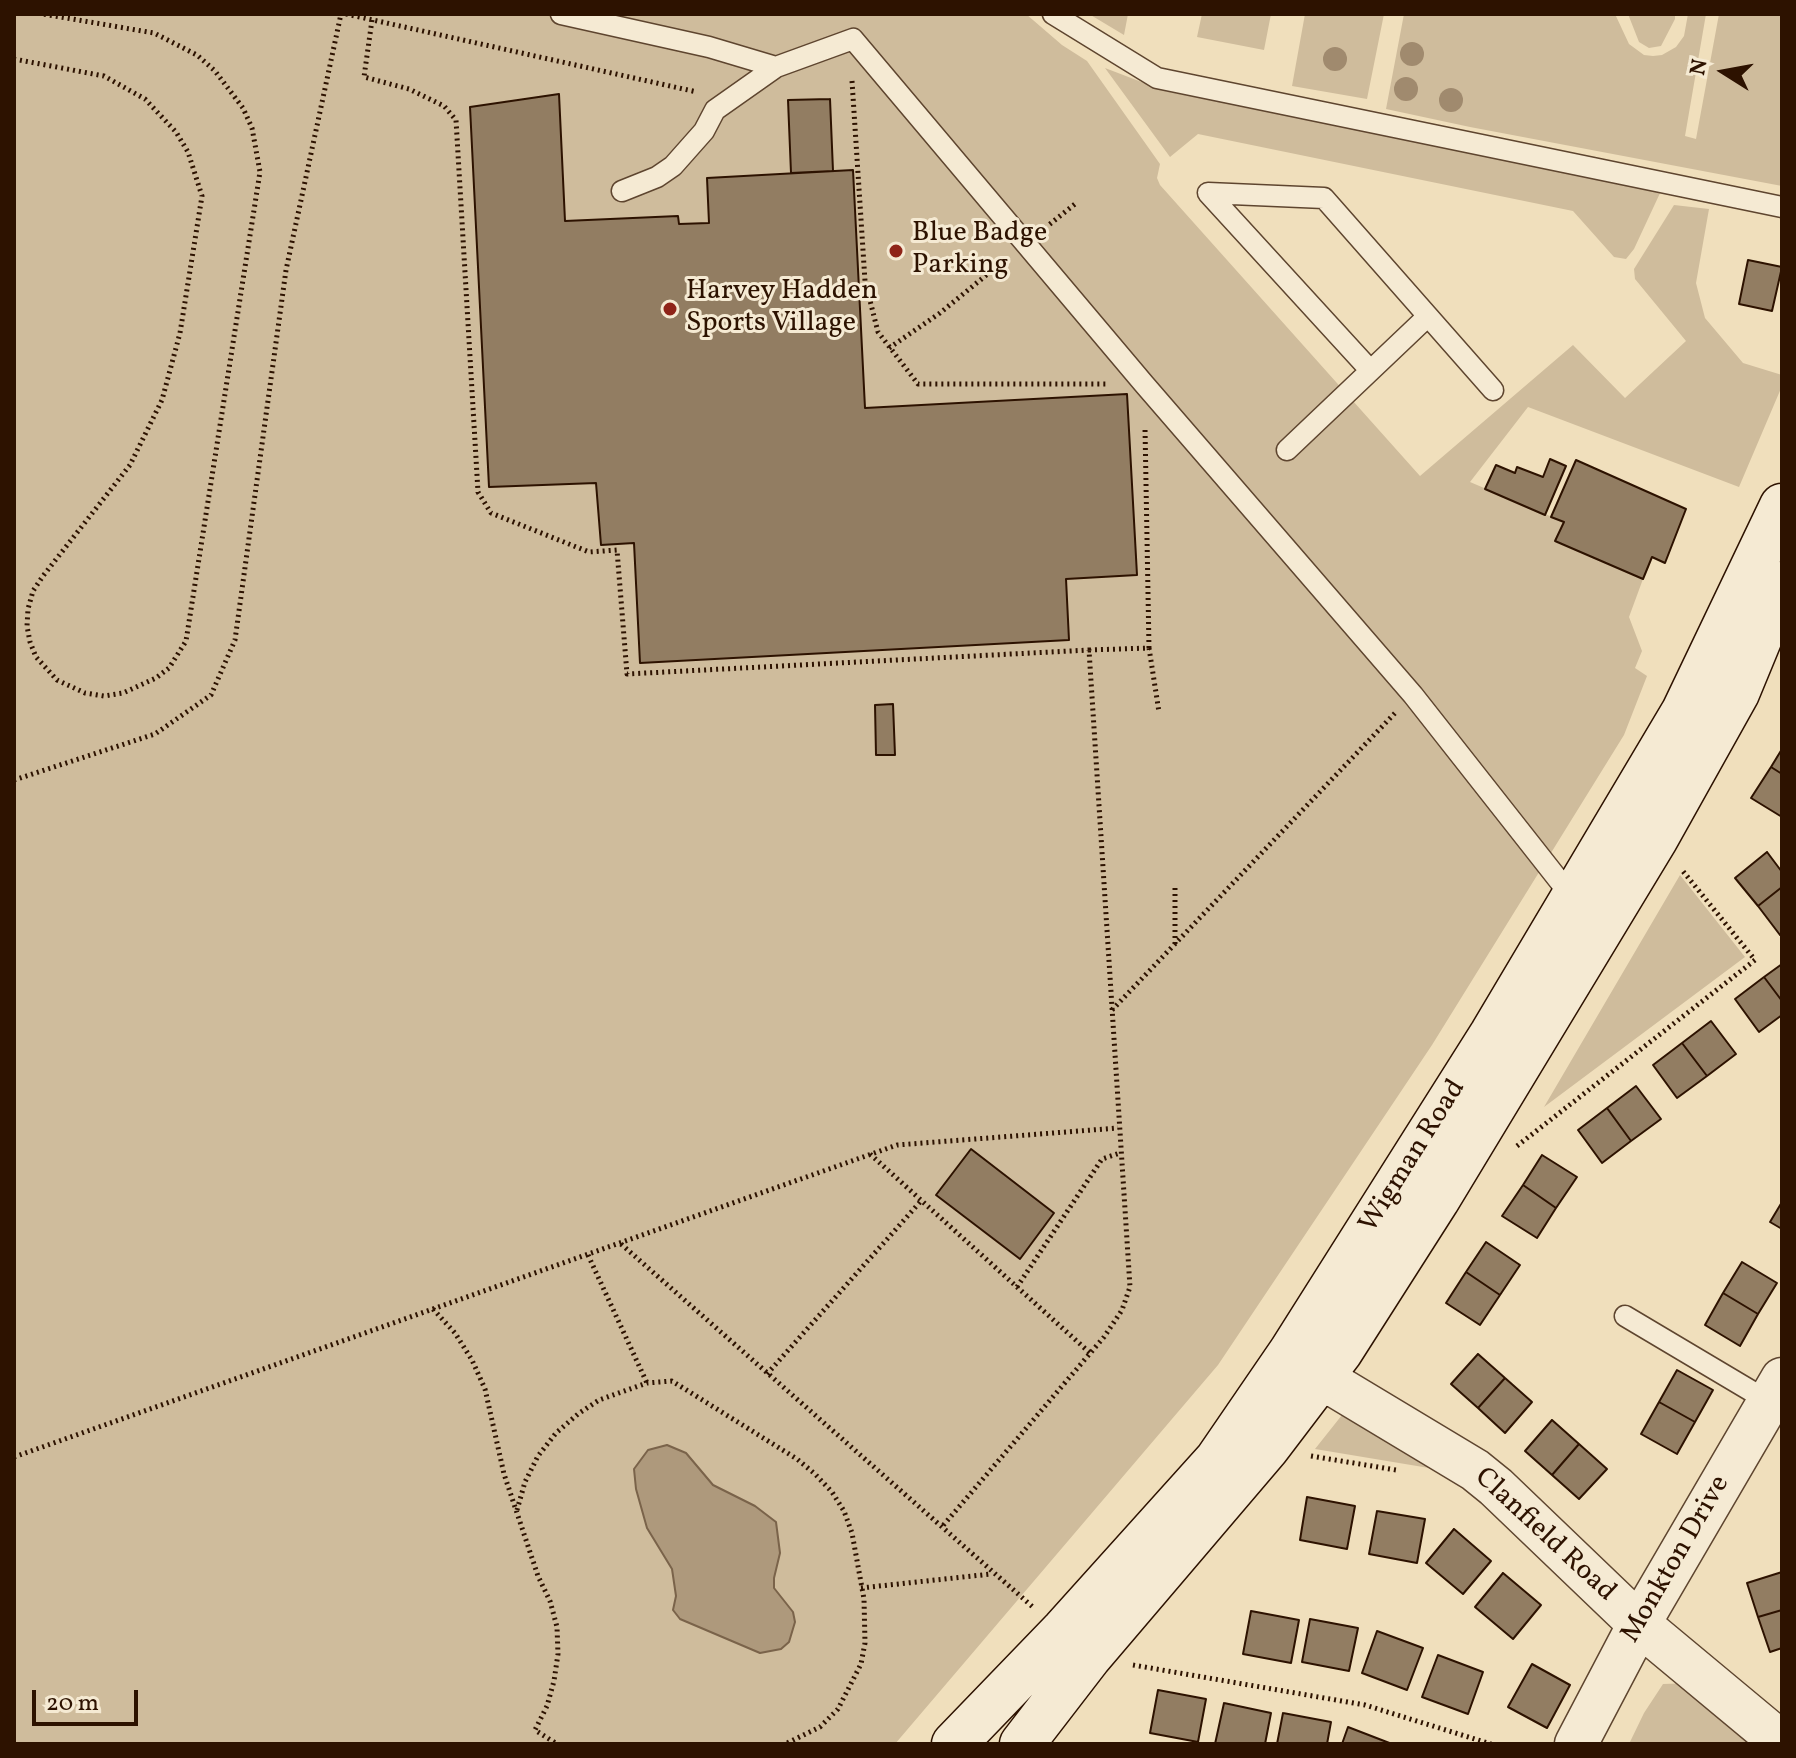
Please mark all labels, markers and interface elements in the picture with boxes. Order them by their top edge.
north arrow [1684,32,1764,112]
text: N [1683,57,1717,78]
place label: Blue Badge Parking [912,218,1047,284]
marker: Blue Badge Parking [887,242,905,260]
place label: Harvey Hadden Sports Village [686,276,878,342]
marker: Harvey Hadden Sports Village [661,300,679,318]
street label: Wigman Road [1354,1074,1474,1240]
street label: Clanfield Road [1466,1462,1622,1610]
street label: Monkton Drive [1616,1470,1738,1650]
scale bar [36,1674,142,1724]
text: 20 m [46,1687,99,1721]

